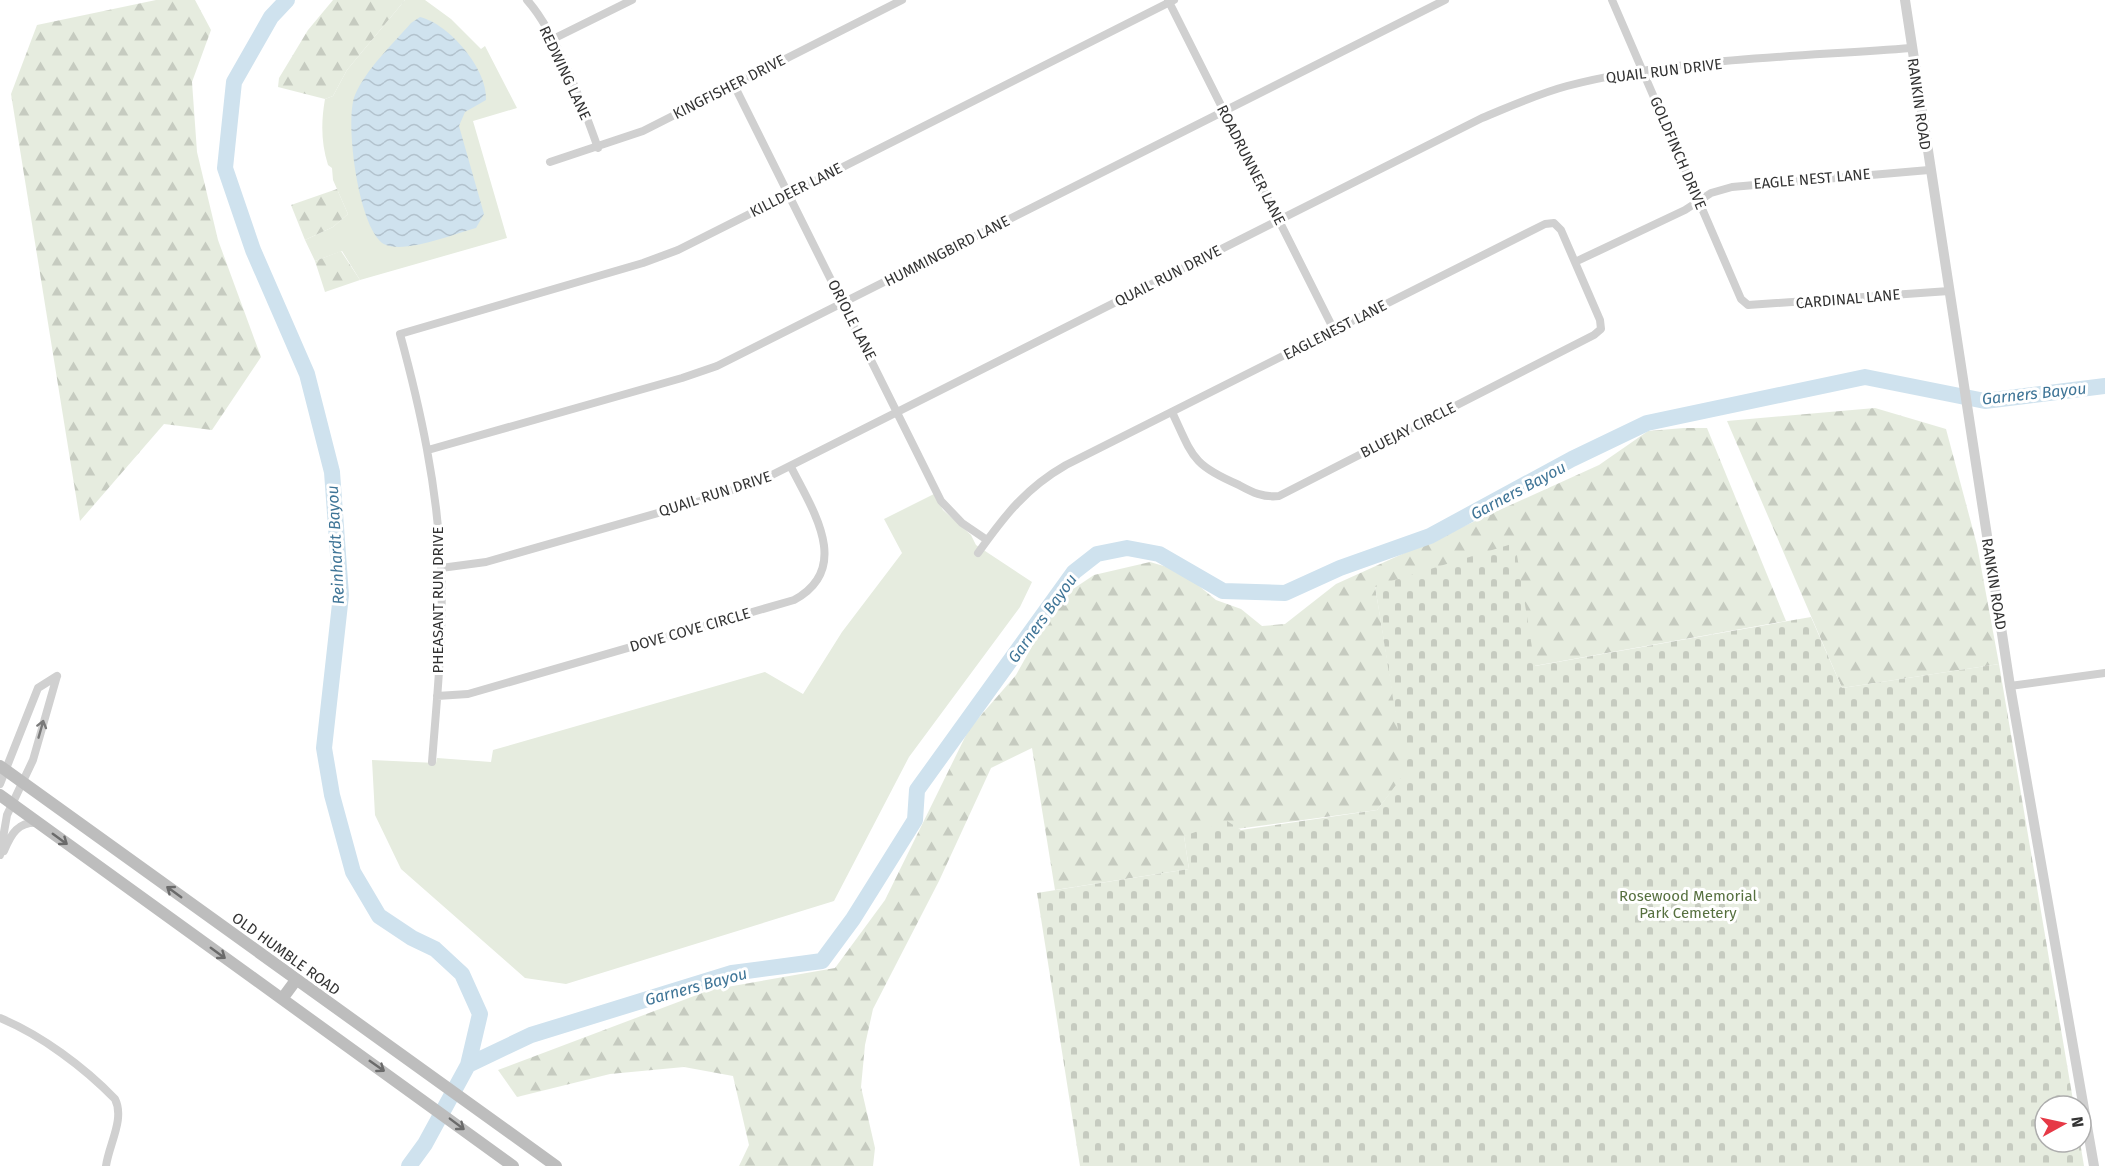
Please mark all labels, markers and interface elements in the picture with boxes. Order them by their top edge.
street label: REDWING LANE [535,23,595,123]
street label: KINGFISHER DRIVE [670,51,788,123]
street label: QUAIL RUN DRIVE [1605,55,1723,87]
street label: RANKIN ROAD [1904,57,1934,151]
street label: GOLDFINCH DRIVE [1646,94,1710,212]
street label: ROADRUNNER LANE [1213,102,1289,228]
street label: KILLDEER LANE [747,159,845,221]
street label: EAGLE NEST LANE [1753,165,1871,193]
street label: HUMMINGBIRD LANE [881,212,1013,290]
street label: QUAIL RUN DRIVE [1112,241,1224,311]
street label: ORIOLE LANE [824,277,880,363]
street label: CARDINAL LANE [1795,285,1901,313]
street label: EAGLENEST LANE [1280,296,1390,364]
water label: Garners Bayou [1981,379,2087,408]
street label: BLUEJAY CIRCLE [1357,398,1459,462]
water label: Garners Bayou [1467,457,1569,523]
street label: QUAIL RUN DRIVE [656,467,774,521]
water label: Reinhardt Bayou [323,485,348,605]
street label: PHEASANT RUN DRIVE [429,527,447,673]
street label: RANKIN ROAD [1978,537,2010,631]
water label: Garners Bayou [1004,570,1081,666]
street label: DOVE COVE CIRCLE [628,604,752,656]
one-way arrow [36,720,48,739]
one-way arrow [51,832,67,845]
one-way arrow [166,886,182,899]
park label: Rosewood Memorial Park Cemetery [1619,887,1758,922]
street label: OLD HUMBLE ROAD [228,909,344,999]
one-way arrow [209,947,225,959]
water label: Garners Bayou [643,964,749,1009]
one-way arrow [368,1060,385,1072]
north arrow [2033,1094,2093,1154]
text: N [2067,1115,2088,1129]
one-way arrow [449,1118,465,1131]

